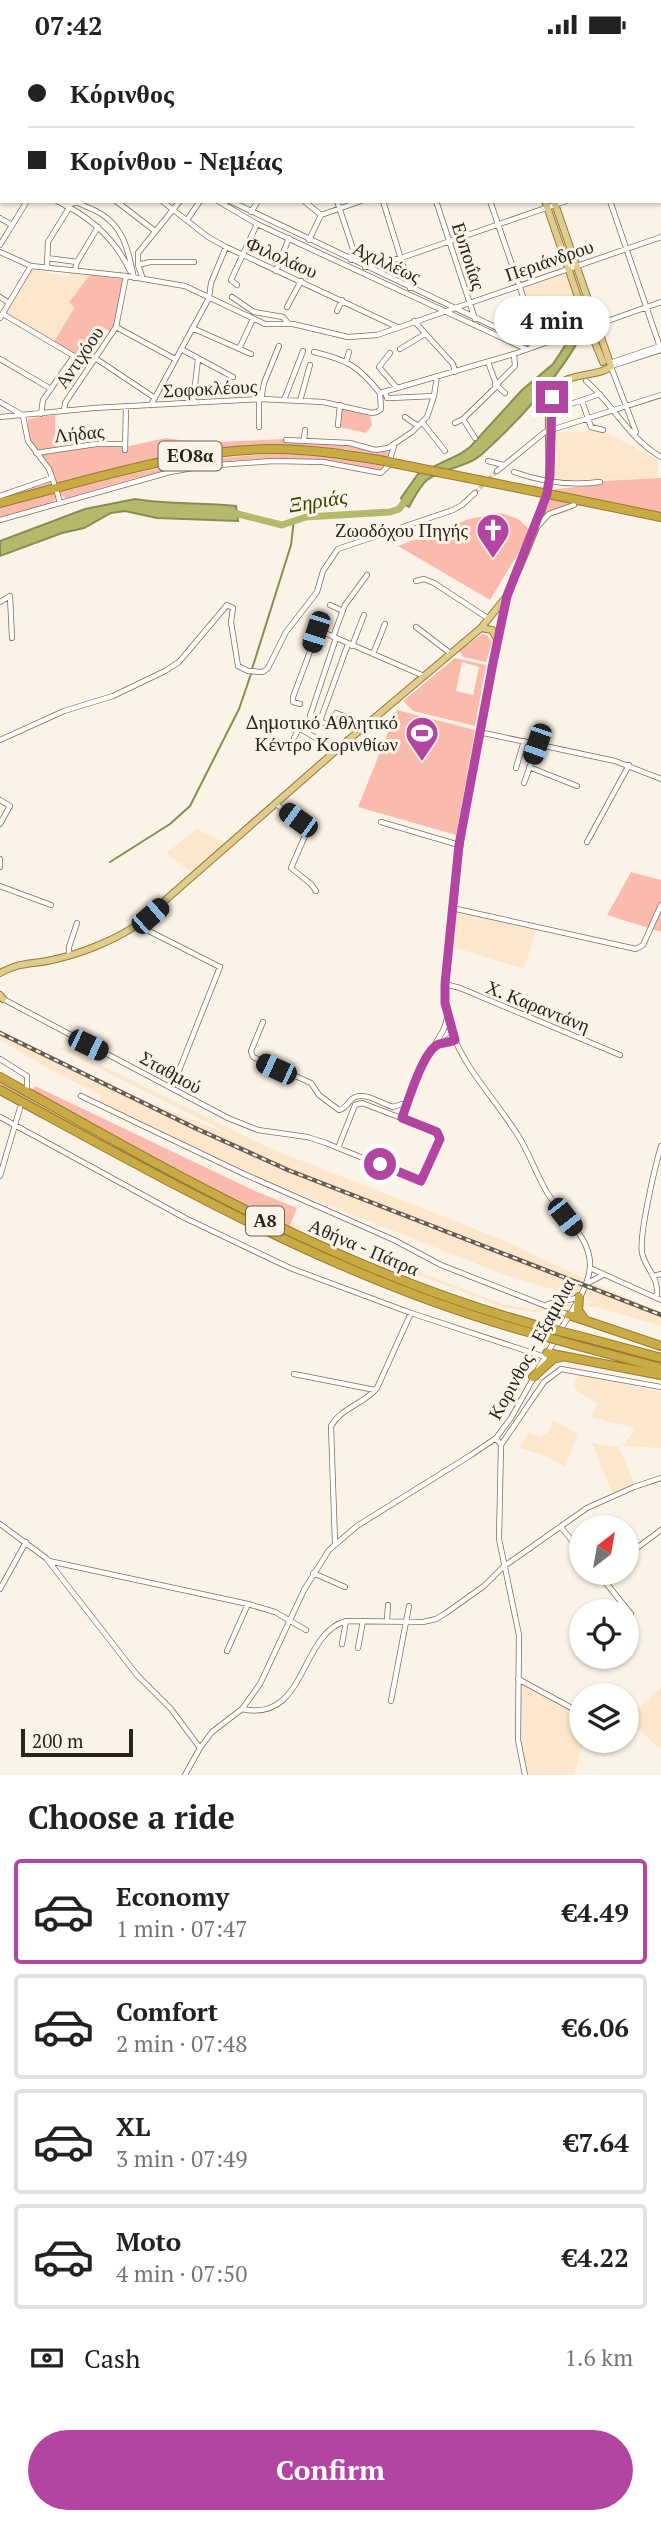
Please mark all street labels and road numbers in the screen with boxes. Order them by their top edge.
street label: Ευποιΐας [447,219,492,293]
street label: Φιλολάου [242,230,322,283]
street label: Περιάνδρου [501,233,596,286]
street label: Αχιλλέως [349,235,426,288]
street label: Αντιχόου [49,321,109,393]
street label: Σοφοκλέους [162,373,258,402]
street label: Λήδας [53,417,106,448]
road number: ΕΟ8α [158,442,222,471]
street label: Χ. Καραντάνη [483,973,594,1038]
street label: Σταθμού [136,1044,207,1099]
road number: Α8 [246,1206,284,1235]
street label: Αθήνα - Πάτρα [305,1212,423,1281]
street label: Κορινθος - Εξαμιλια [481,1274,580,1424]

